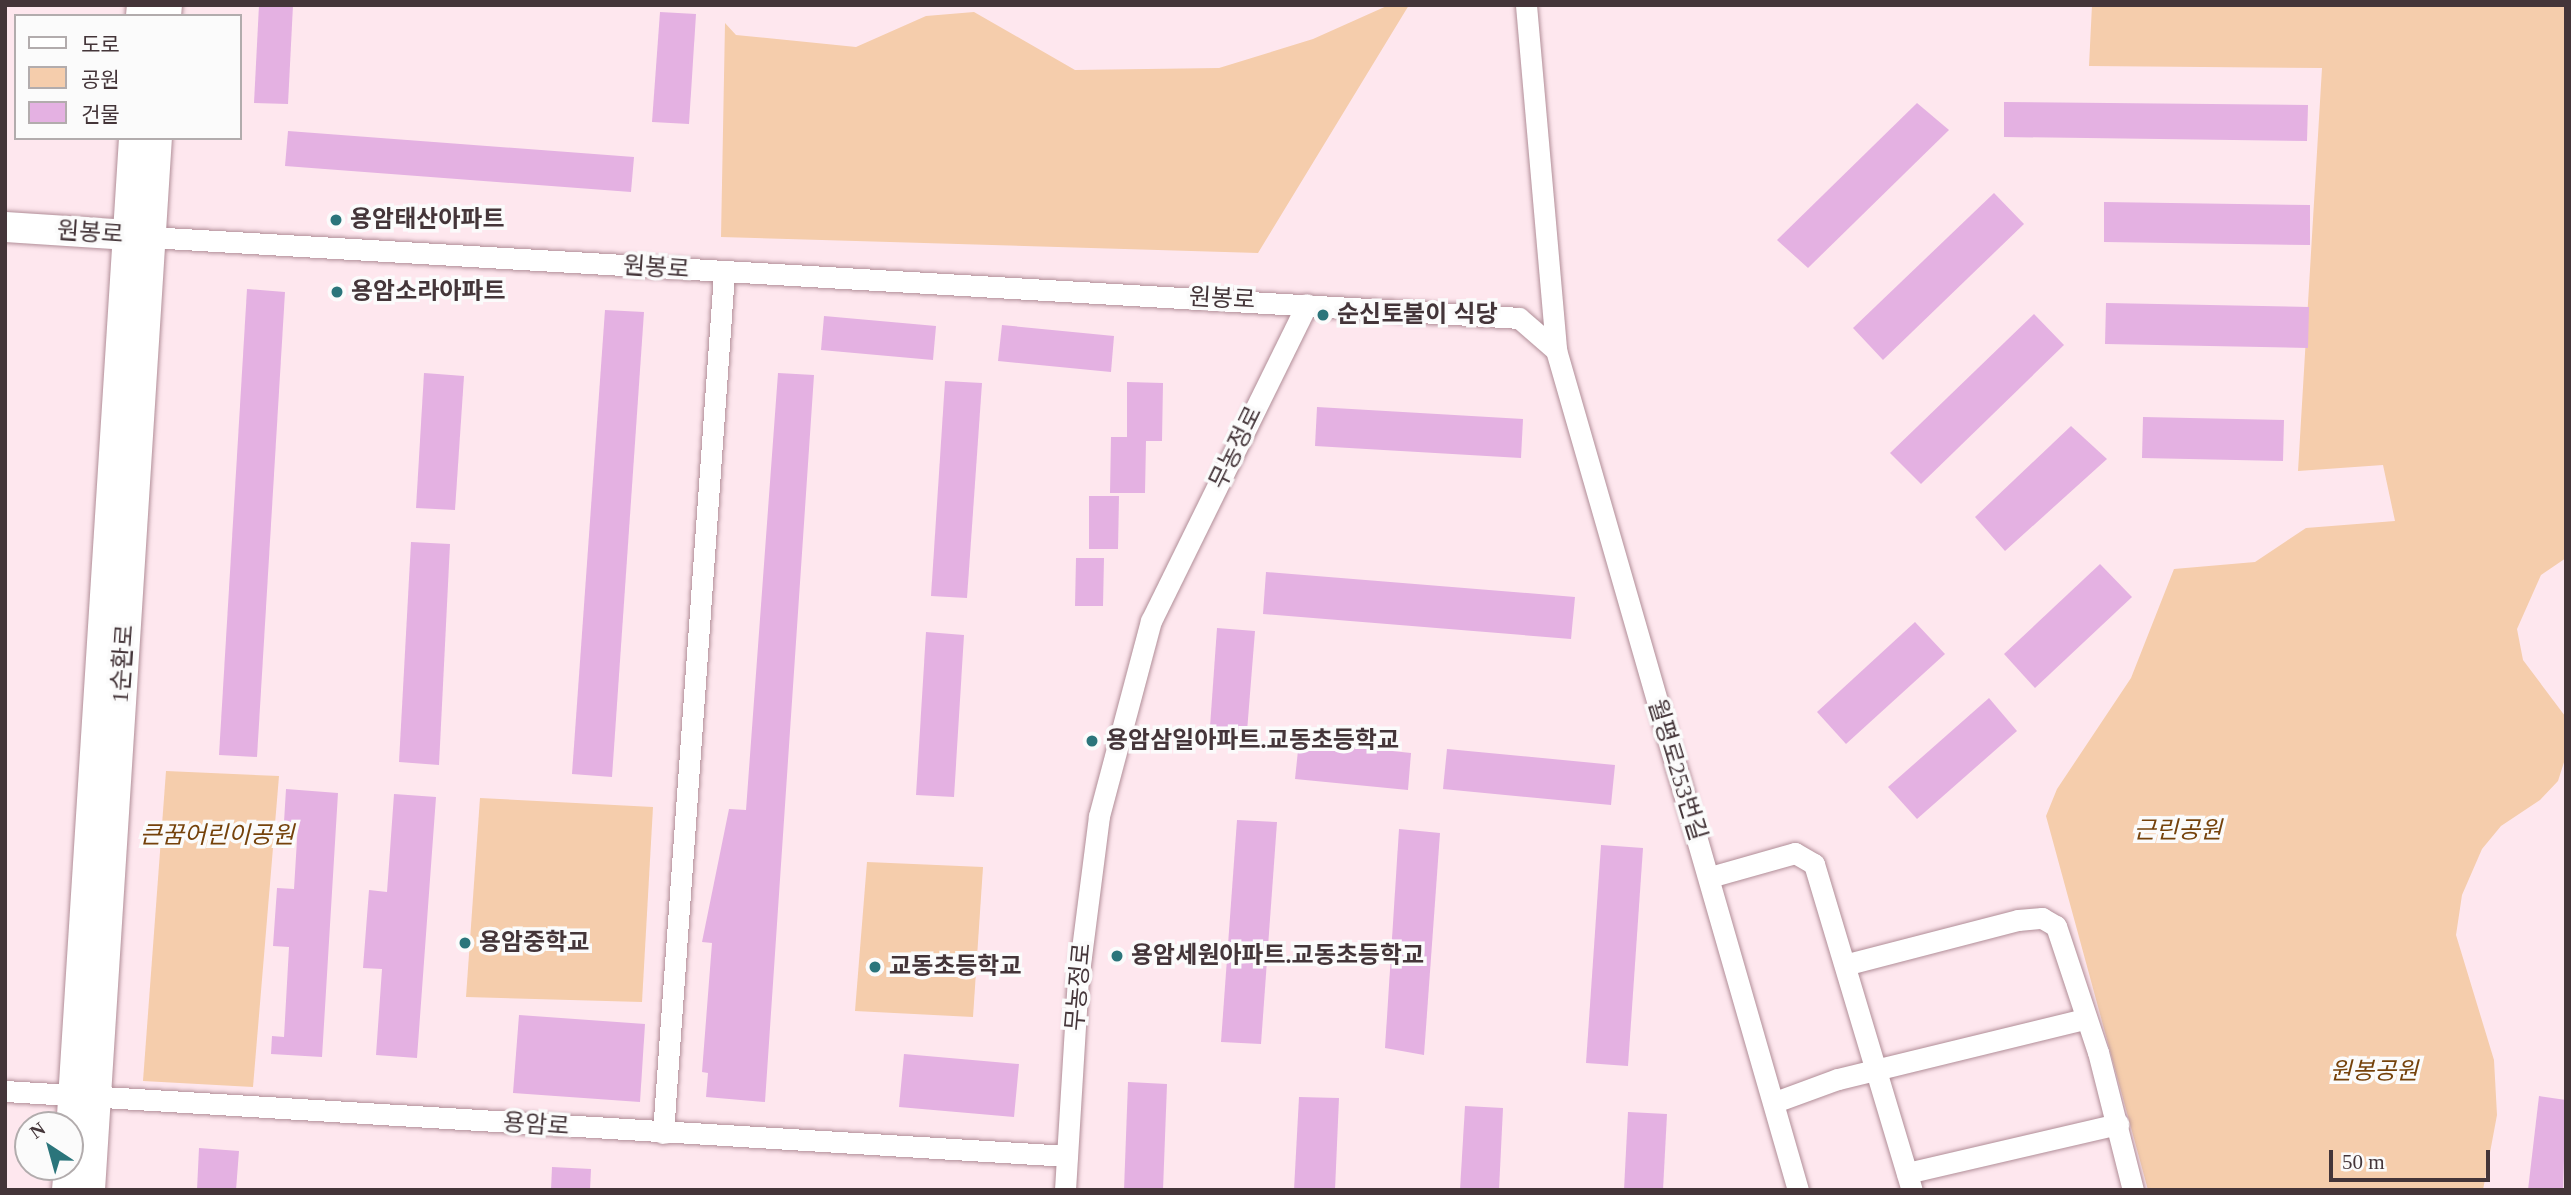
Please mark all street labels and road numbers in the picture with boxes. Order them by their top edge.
street label: 원봉로 [56,216,124,250]
street label: 원봉로 [622,251,690,285]
street label: 원봉로 [1188,283,1256,315]
street label: 무농정로 [1204,402,1268,494]
street label: 1순환로 [106,624,140,704]
street label: 월평로253번길 [1642,696,1712,844]
street label: 무농정로 [1061,942,1097,1032]
street label: 용암로 [502,1108,570,1142]

